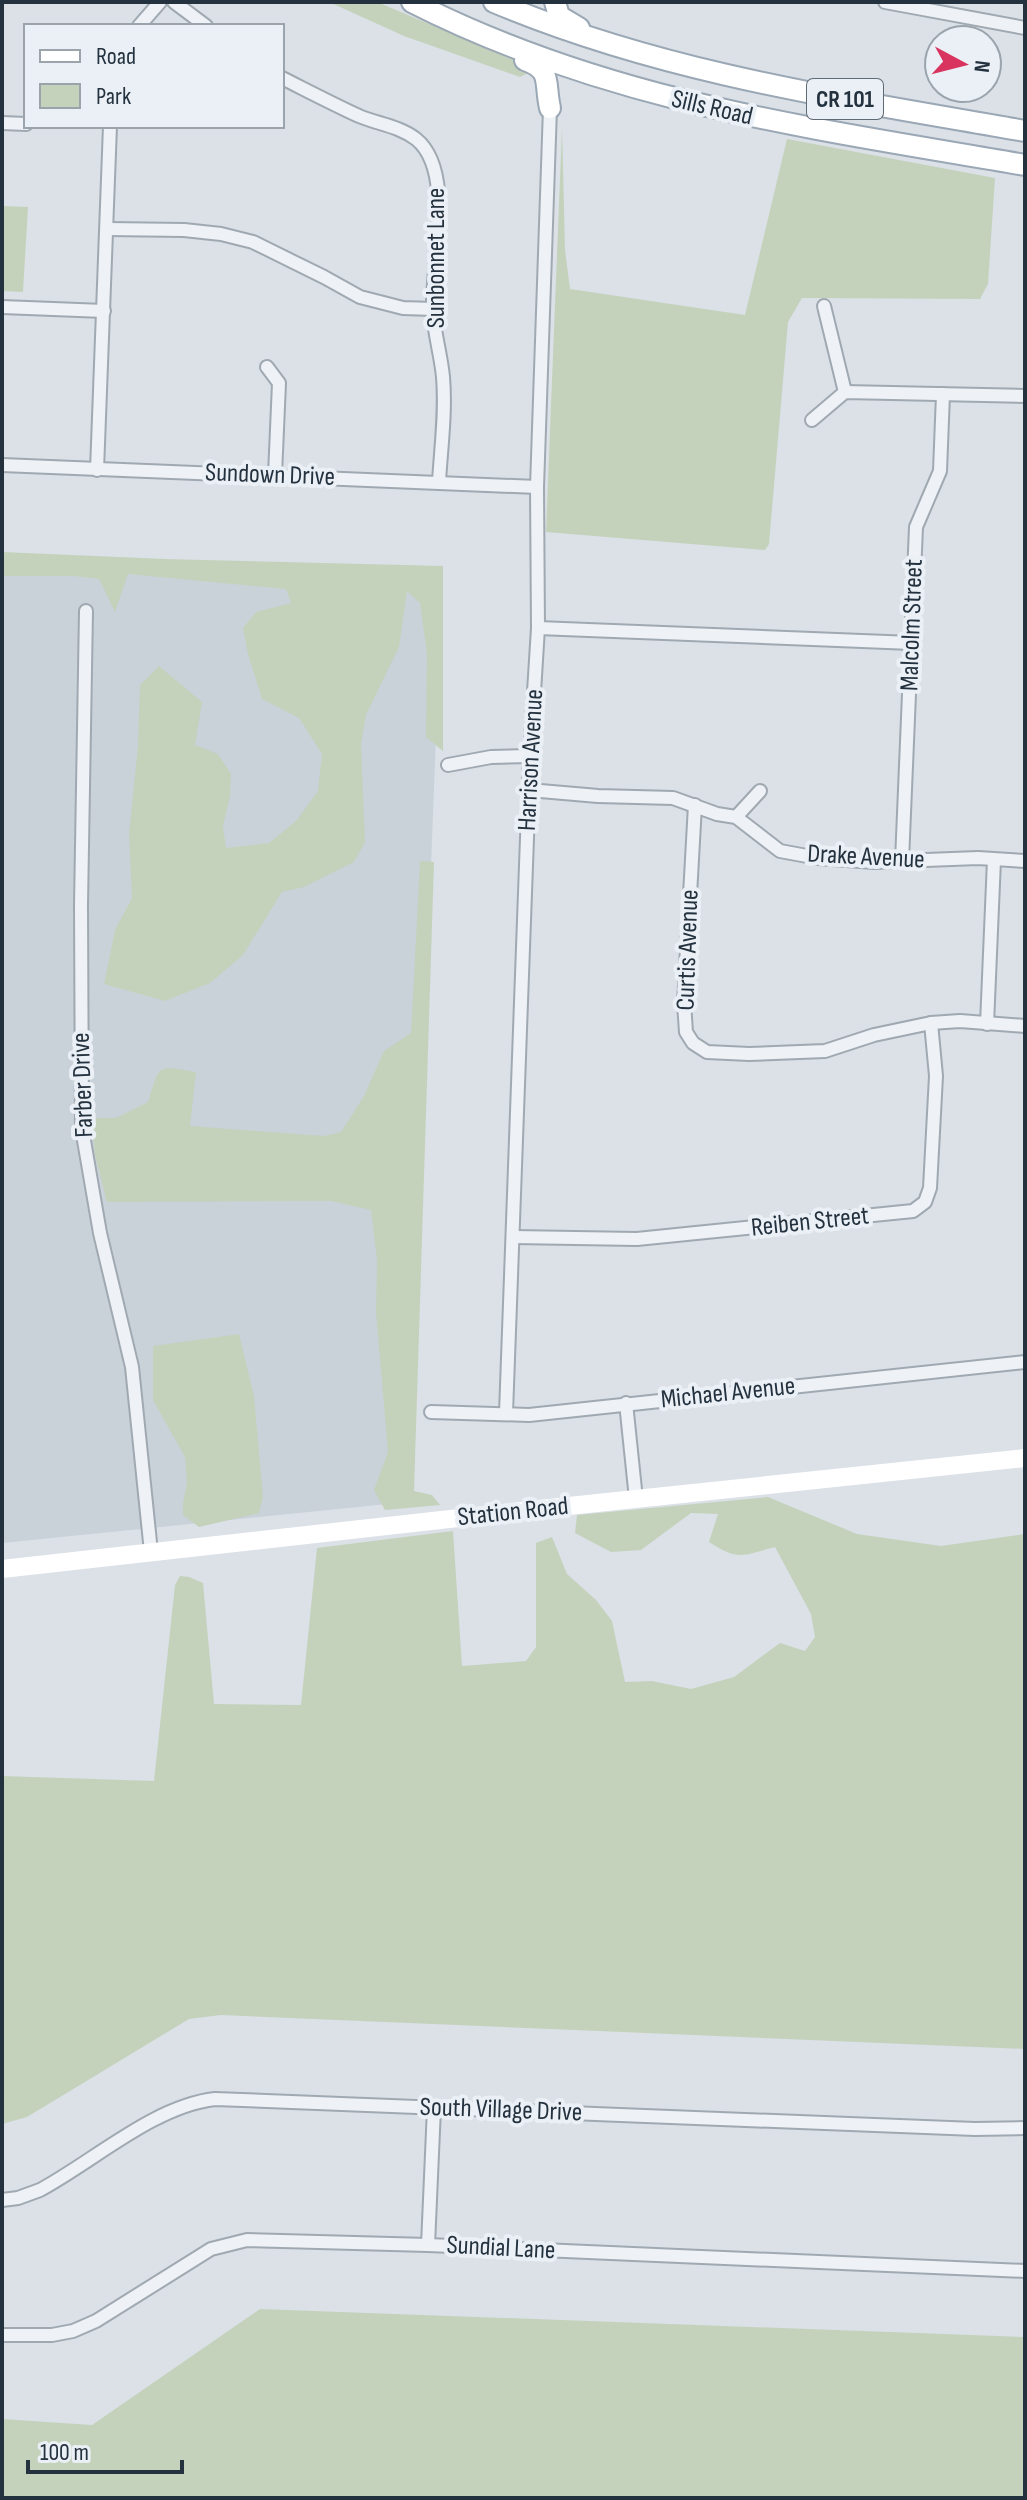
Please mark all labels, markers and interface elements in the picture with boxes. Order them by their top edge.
legend [24,24,284,128]
north arrow [923,24,1003,104]
text: Road [96,42,136,71]
text: N [967,59,995,74]
road number: CR 101 [807,79,883,119]
text: Park [96,82,131,111]
street label: Sills Road [668,84,756,132]
street label: Sunbonnet Lane [421,188,452,328]
street label: Sundown Drive [205,457,335,493]
street label: Malcolm Street [894,558,930,691]
street label: Harrison Avenue [512,688,550,832]
street label: Drake Avenue [807,838,925,876]
street label: Curtis Avenue [670,889,706,1011]
street label: Farber Drive [66,1032,100,1138]
street label: Reiben Street [750,1200,871,1244]
street label: Michael Avenue [659,1371,797,1415]
street label: Station Road [456,1491,570,1533]
street label: South Village Drive [419,2092,583,2128]
street label: Sundial Lane [446,2230,556,2266]
scale bar [28,2424,182,2474]
text: 100 m [40,2438,89,2467]

